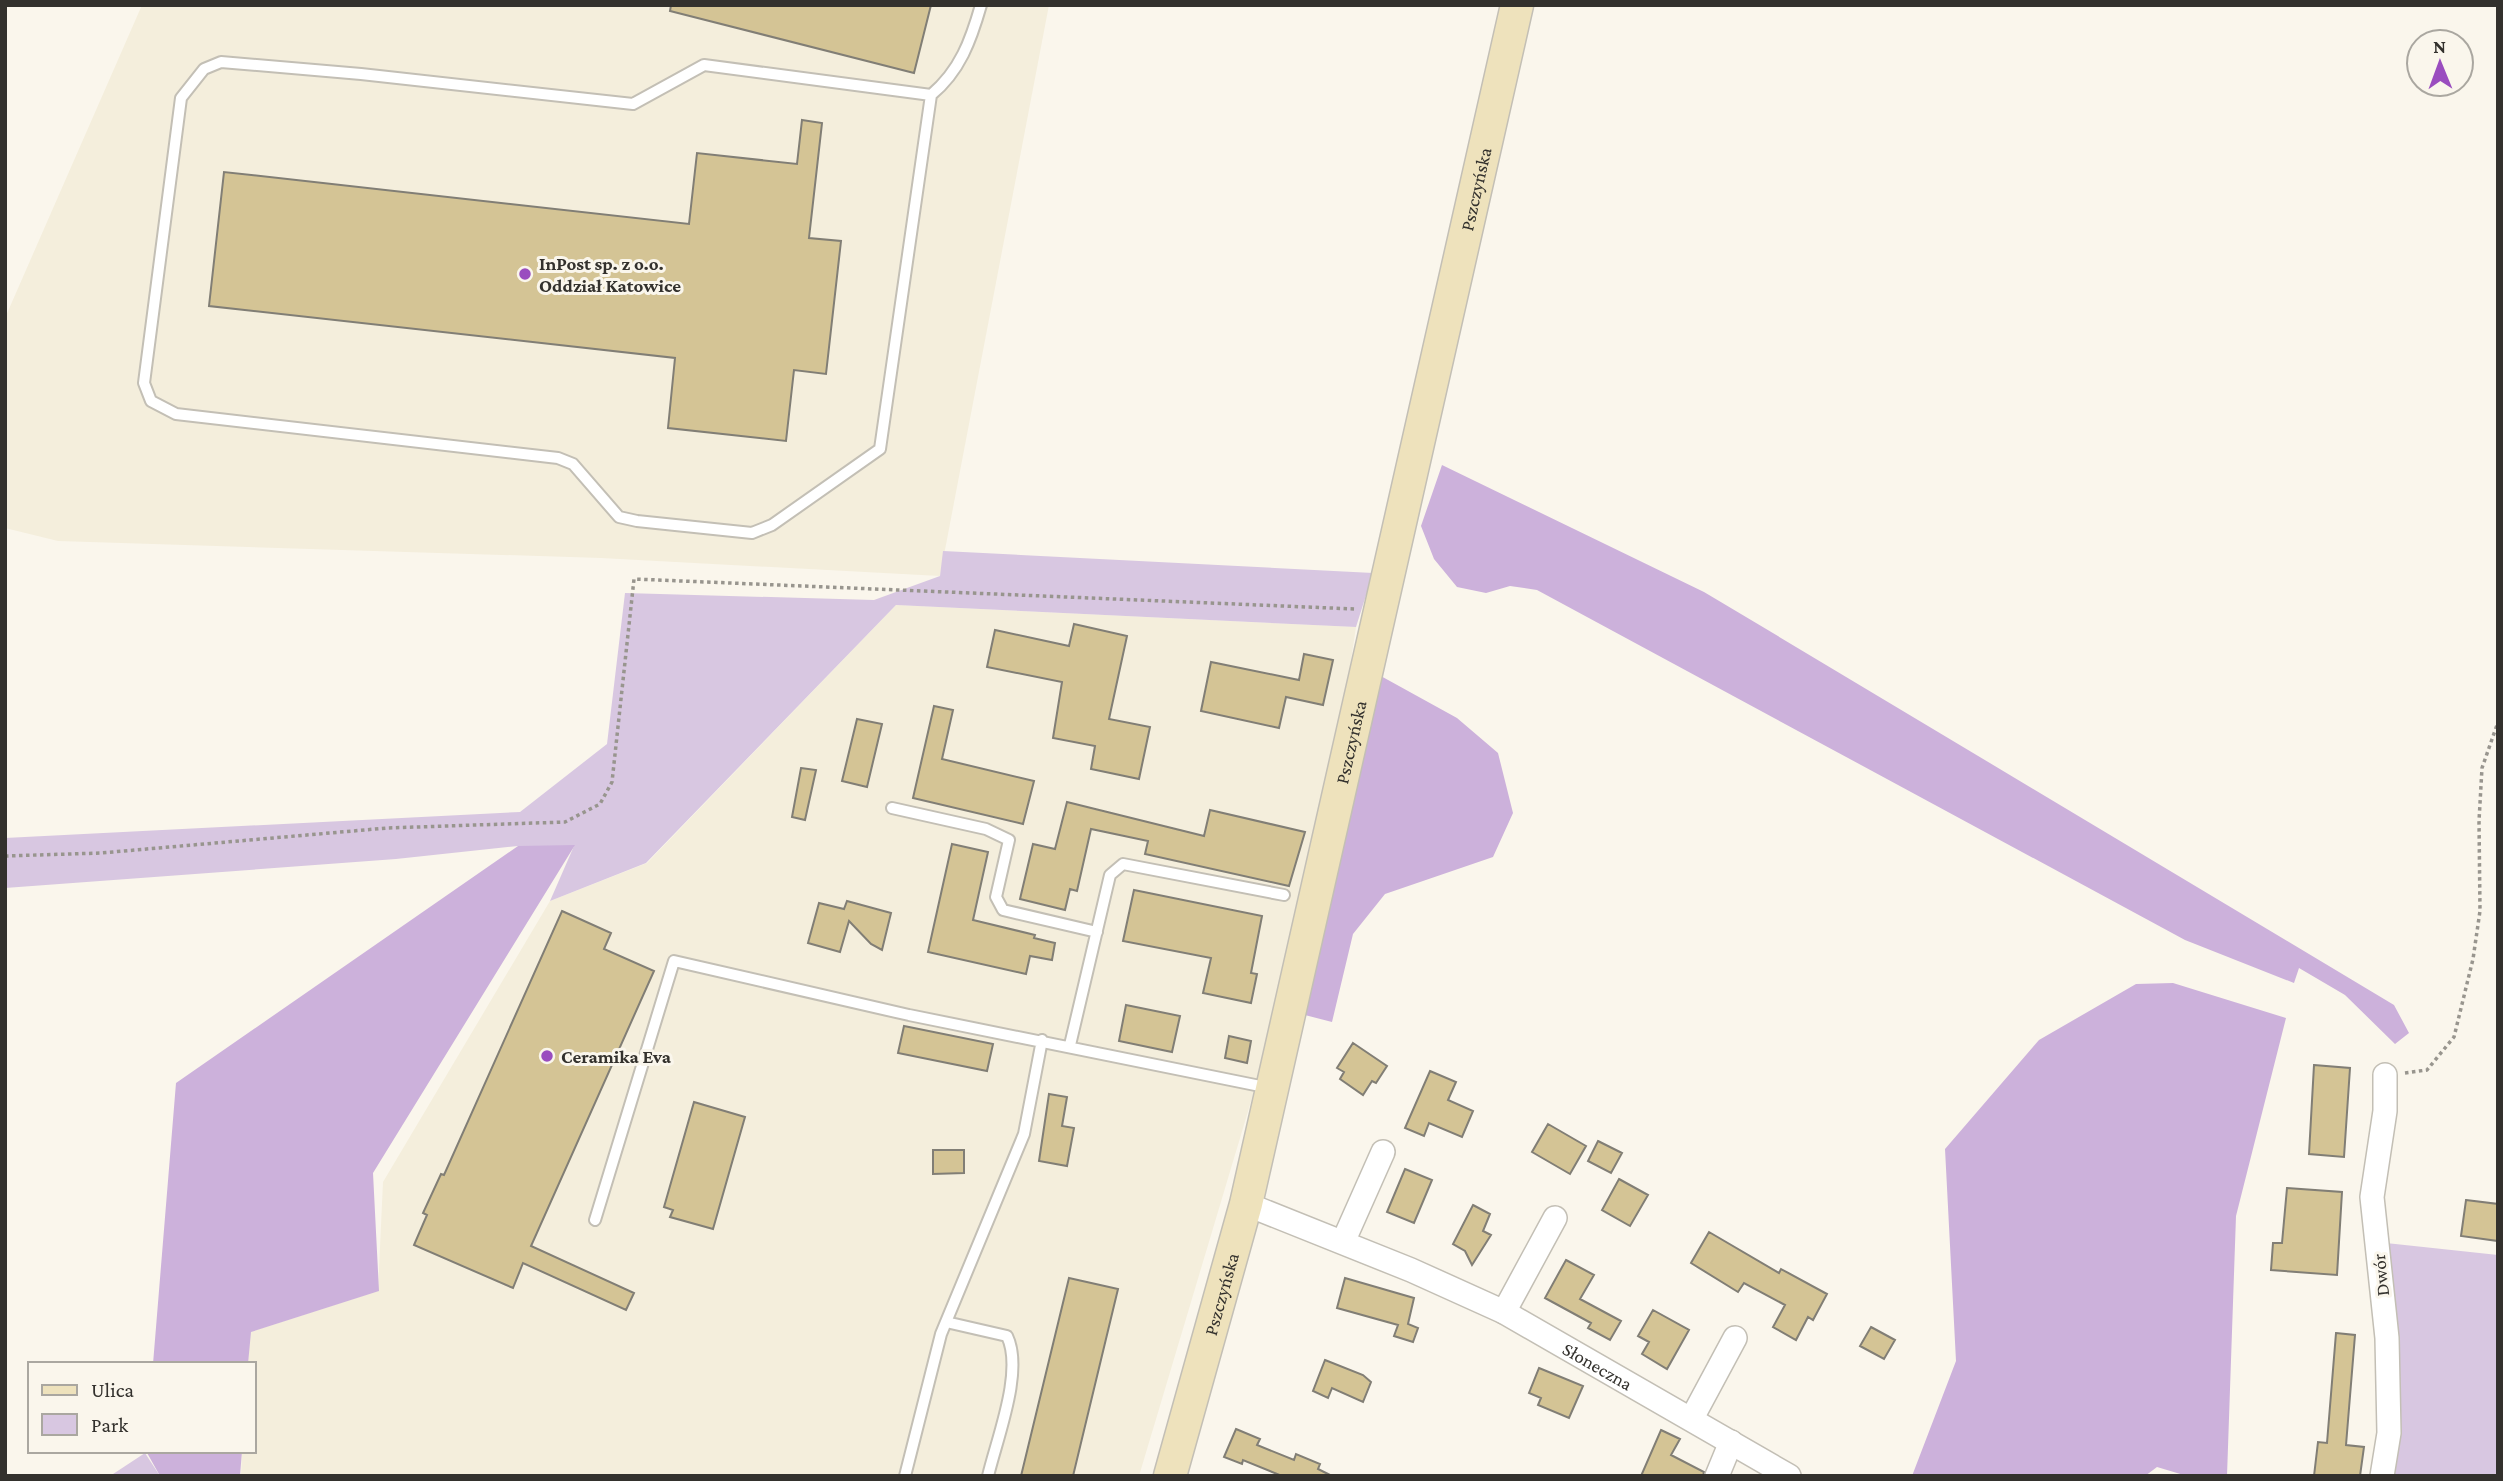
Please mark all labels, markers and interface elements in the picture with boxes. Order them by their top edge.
north arrow [2405,28,2475,98]
text: N [2433,36,2446,57]
street label: Pszczyńska [1456,145,1496,233]
place label: InPost sp. z o.o. Oddział Katowice [539,253,681,296]
marker: InPost sp. z o.o. Oddział Katowice [517,266,533,282]
street label: Pszczyńska [1331,698,1371,786]
place label: Ceramika Eva [561,1046,672,1067]
marker: Ceramika Eva [539,1048,555,1064]
street label: Pszczyńska [1200,1250,1243,1338]
street label: Dwór [2368,1252,2393,1297]
street label: Słoneczna [1559,1338,1636,1395]
legend [28,1362,256,1453]
text: Ulica [91,1378,134,1402]
text: Park [91,1413,128,1437]

